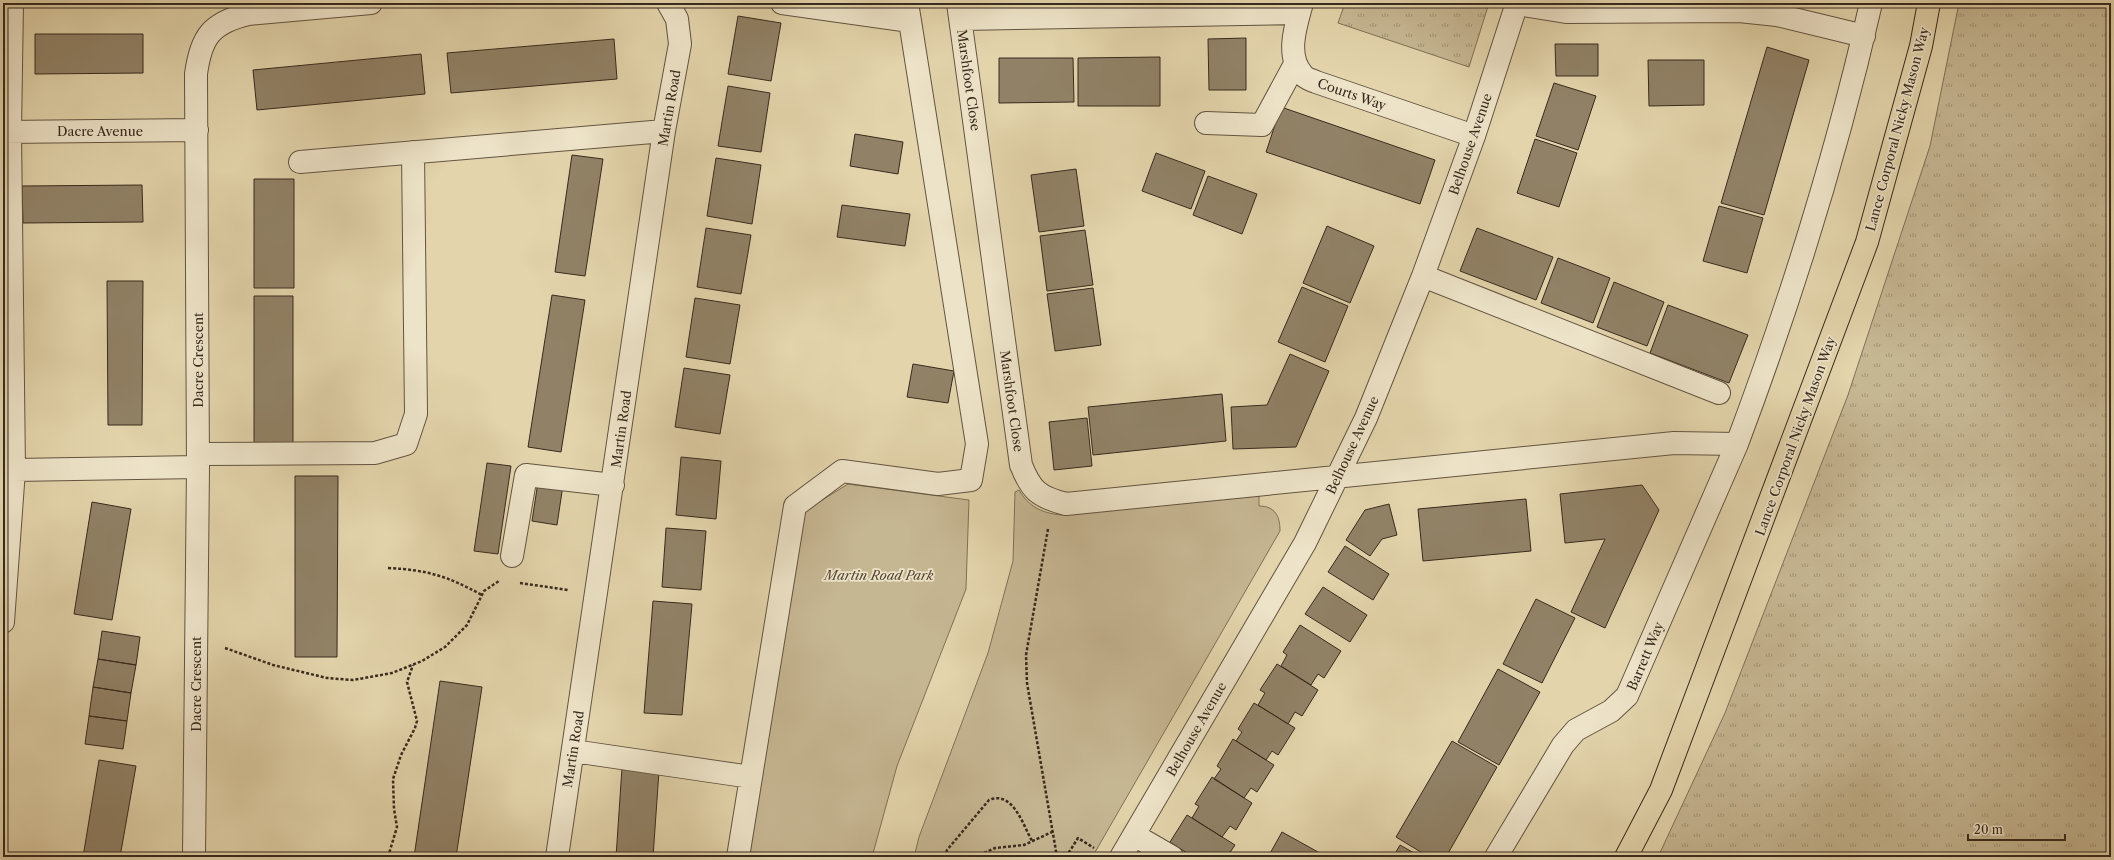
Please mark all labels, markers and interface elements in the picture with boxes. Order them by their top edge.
street label: Lance Corporal Nicky Mason Way [1862,24,1932,233]
street label: Marshfoot Close [954,28,984,132]
street label: Martin Road [654,68,684,148]
street label: Courts Way [1316,75,1389,113]
street label: Belhouse Avenue [1445,91,1495,197]
street label: Dacre Avenue [57,123,143,139]
street label: Dacre Crescent [190,312,206,408]
street label: Lance Corporal Nicky Mason Way [1751,334,1839,538]
street label: Marshfoot Close [997,349,1027,453]
street label: Martin Road [608,389,634,469]
street label: Belhouse Avenue [1322,393,1382,497]
park label: Martin Road Park [823,567,934,583]
street label: Barrett Way [1623,619,1667,693]
street label: Dacre Crescent [188,636,204,732]
street label: Belhouse Avenue [1162,679,1230,779]
street label: Martin Road [559,709,587,789]
scale bar [1968,816,2065,842]
text: 20 m [1974,822,2003,837]

